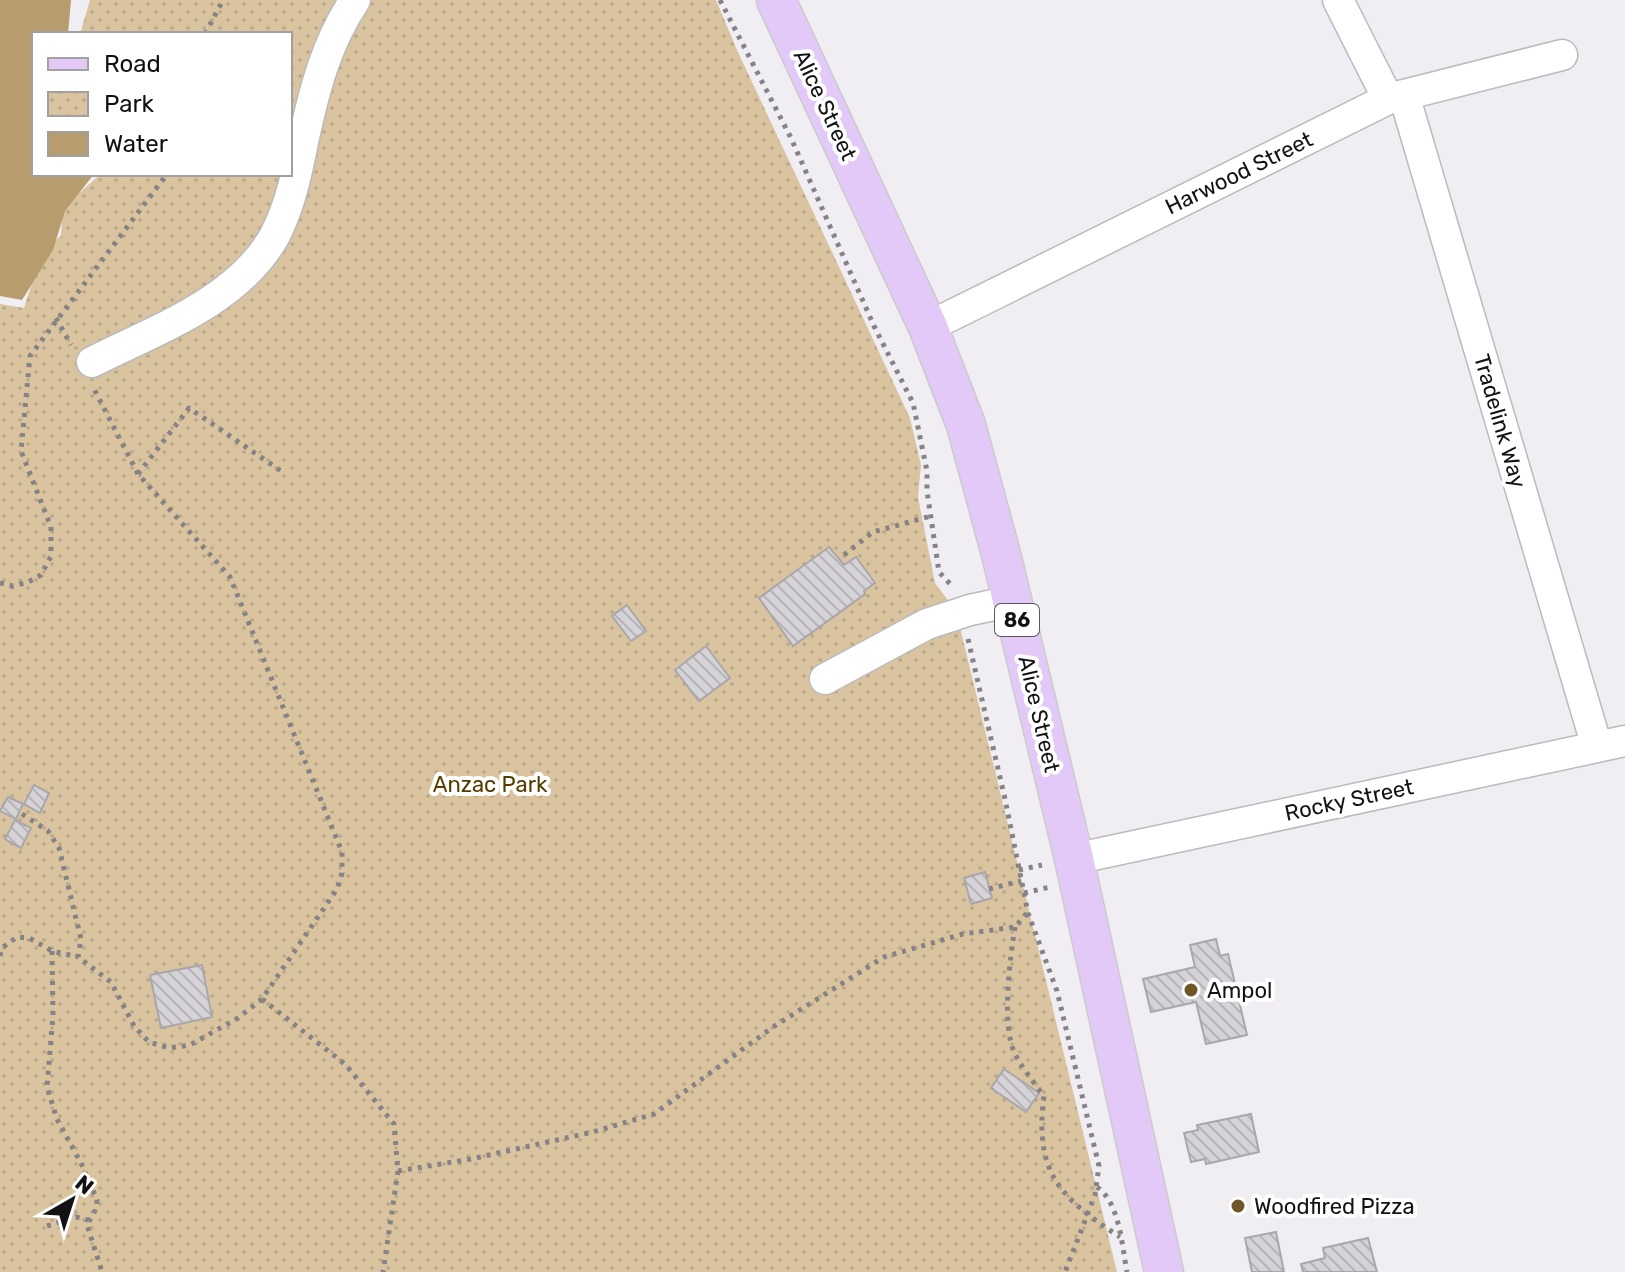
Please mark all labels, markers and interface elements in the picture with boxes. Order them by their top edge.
legend [32,32,292,176]
street label: Alice Street [788,45,863,165]
text: Road [104,50,161,78]
text: Park [104,90,155,118]
street label: Harwood Street [1161,125,1318,220]
text: Water [104,130,168,158]
street label: Tradelink Way [1468,351,1532,491]
road number: 86 [995,604,1039,636]
street label: Alice Street [1012,653,1066,775]
park label: Anzac Park [433,771,548,798]
street label: Rocky Street [1282,773,1416,827]
place label: Ampol [1207,977,1272,1004]
marker: Ampol [1182,981,1200,999]
north arrow [32,1160,112,1240]
text: N [70,1169,99,1200]
place label: Woodfired Pizza [1254,1193,1415,1220]
marker: Woodfired Pizza [1229,1197,1247,1215]

